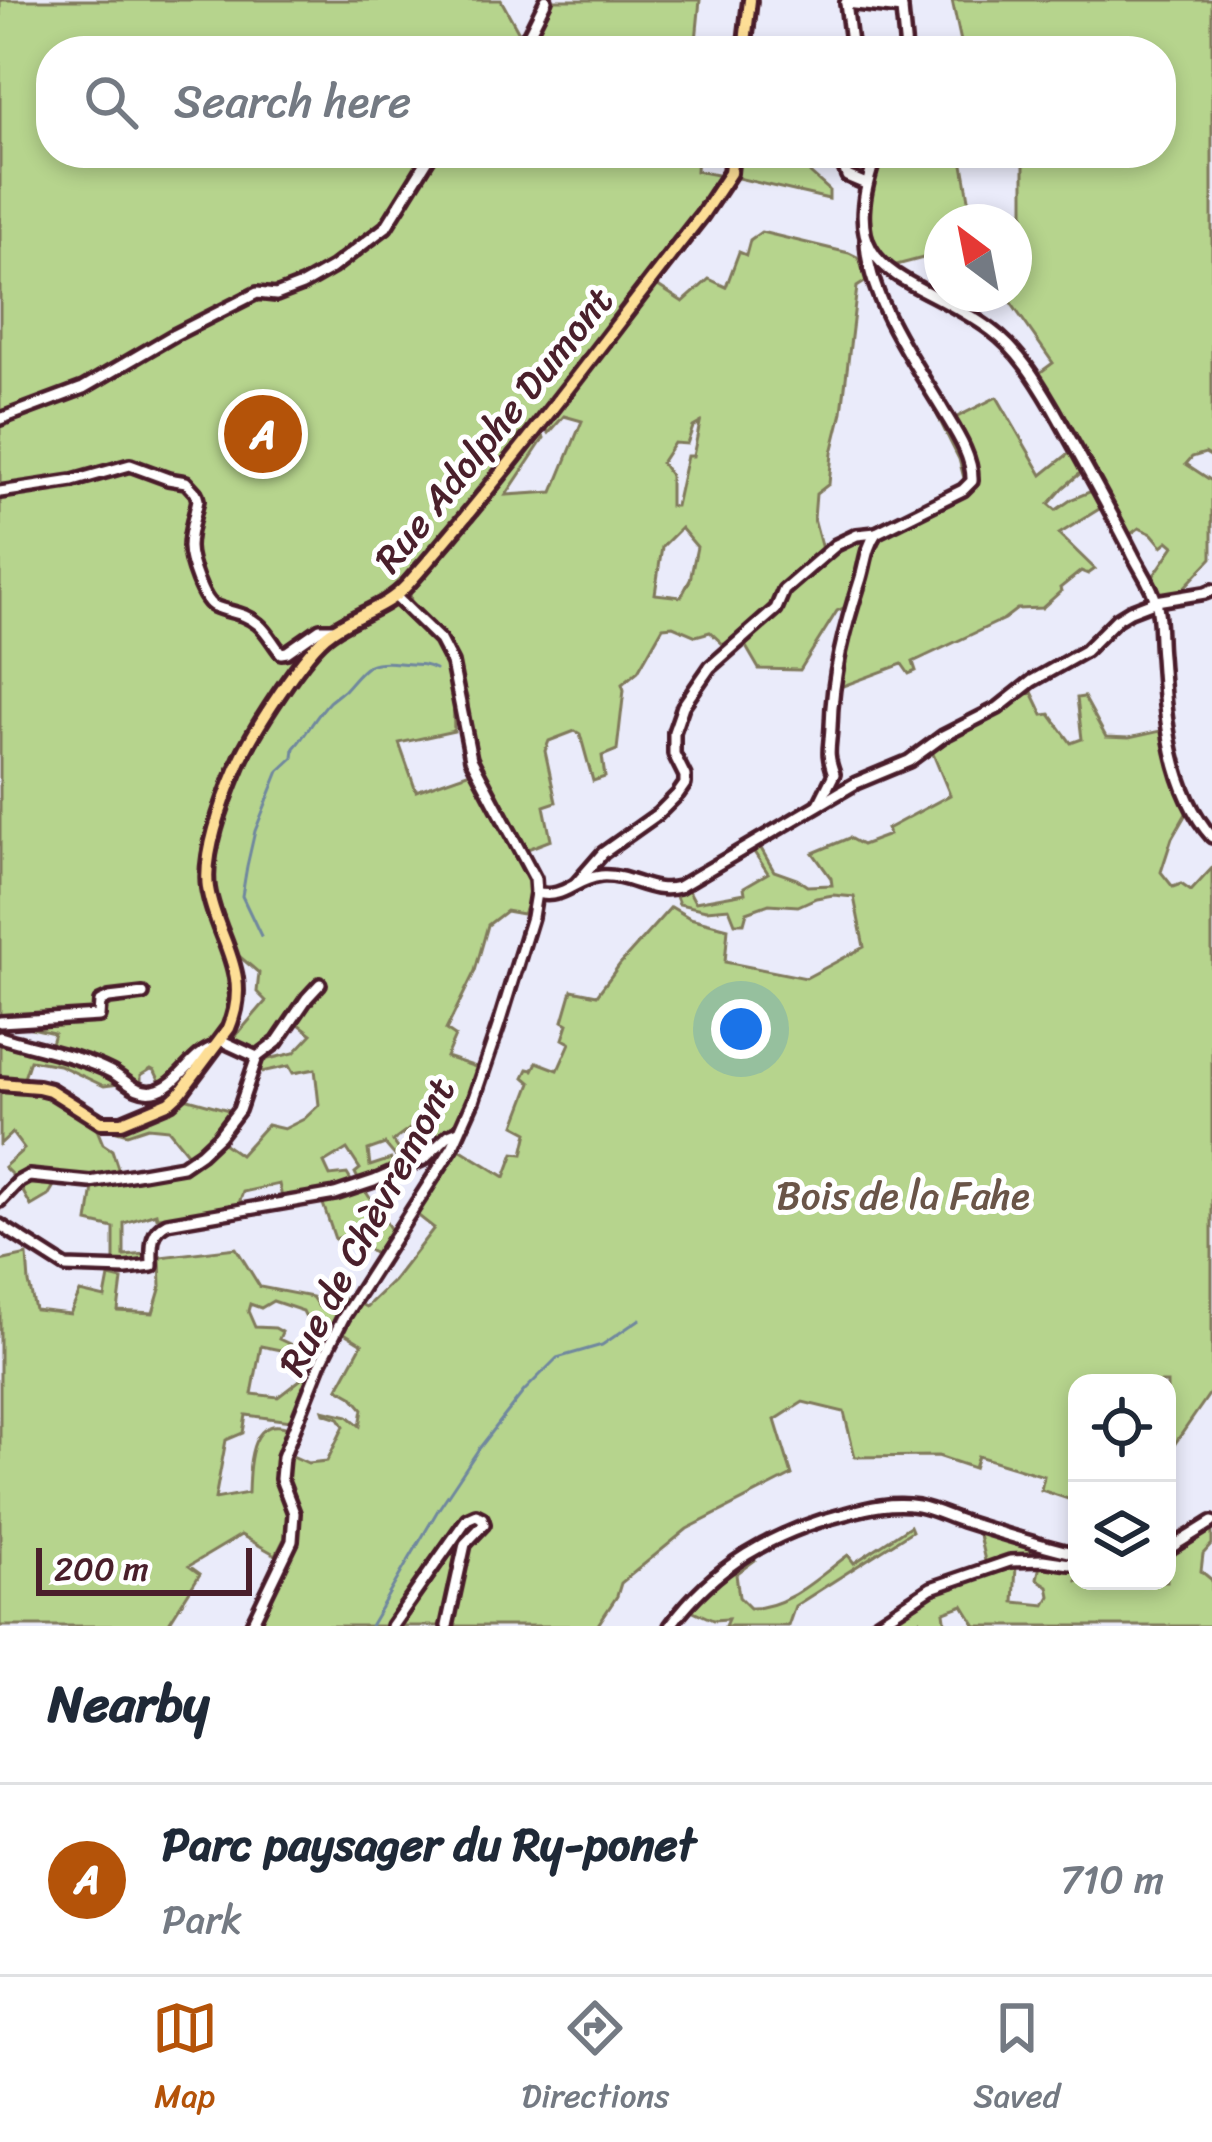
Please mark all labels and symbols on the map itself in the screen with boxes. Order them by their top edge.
north arrow [924,204,1032,312]
street label: Rue Adolphe Dumont [355,270,632,589]
pin: A [224,389,302,479]
your location [711,999,771,1059]
street label: Rue de Chèvremont [258,1064,475,1389]
park label: Bois de la Fahe [776,1161,1030,1230]
scale bar [36,1542,252,1595]

